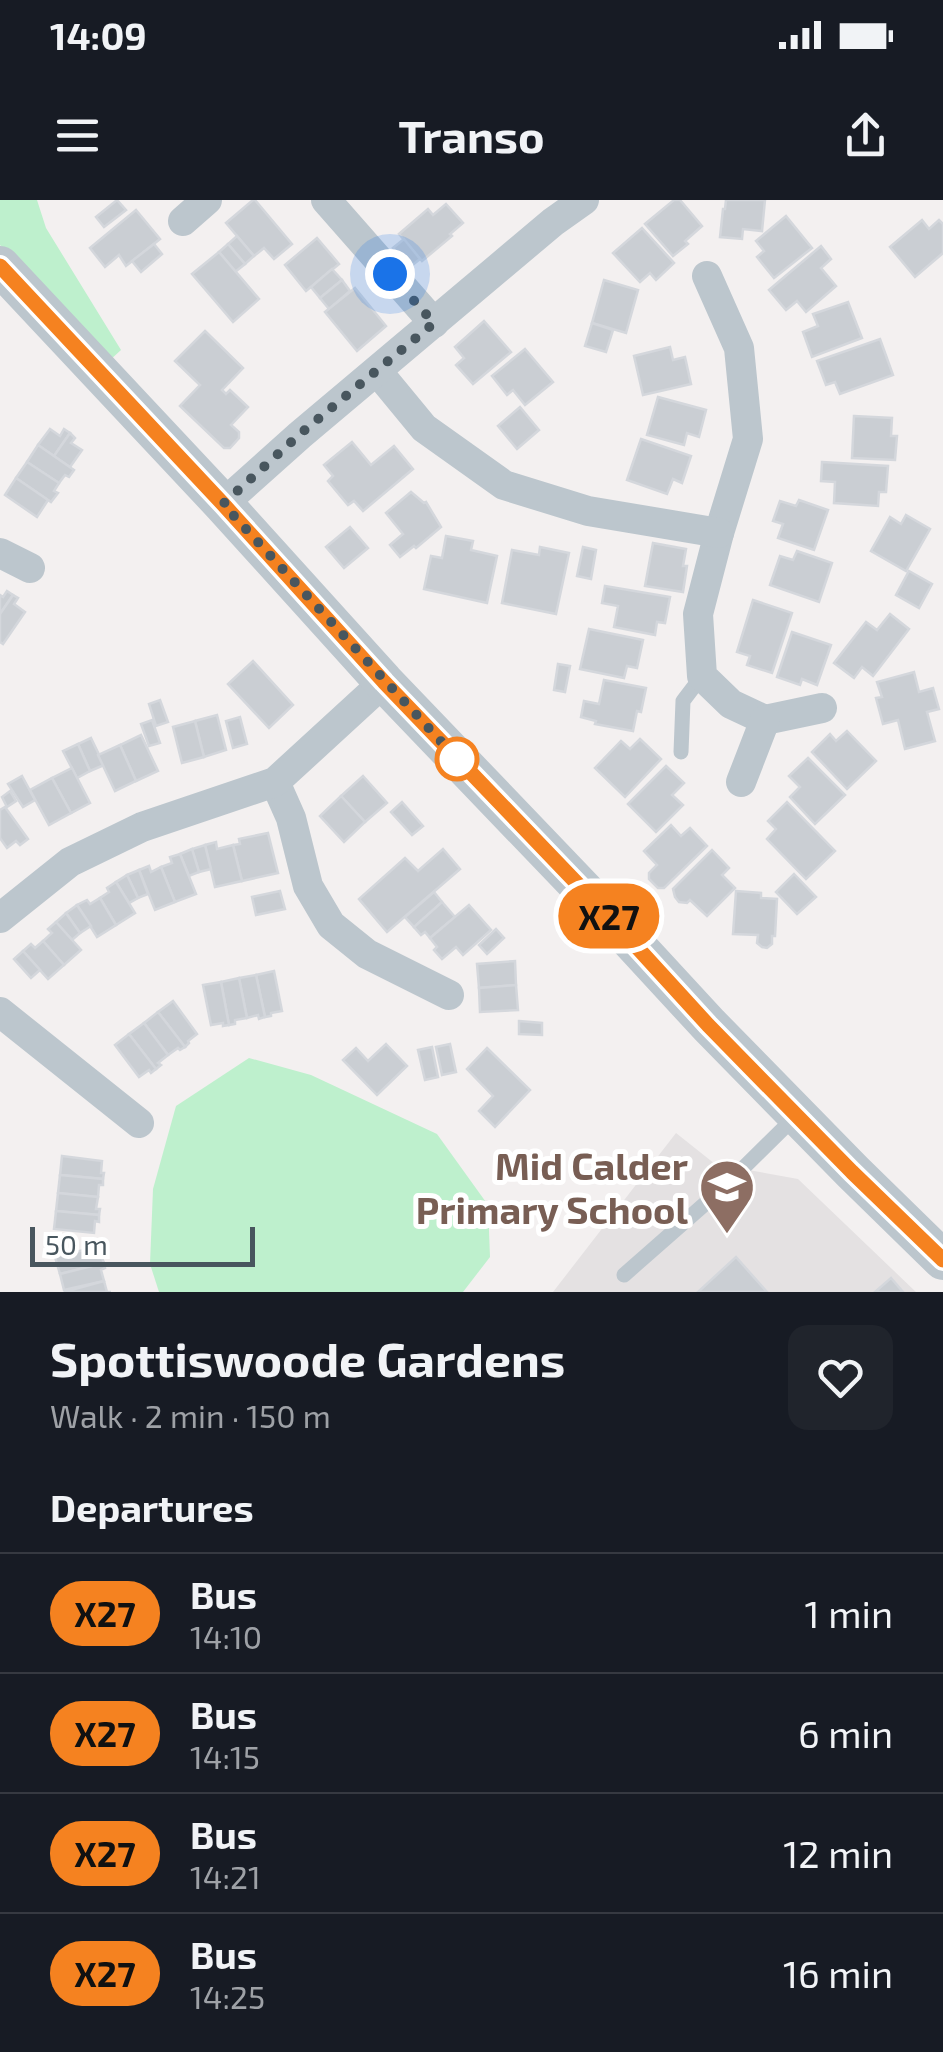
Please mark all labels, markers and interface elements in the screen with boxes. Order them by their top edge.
text: 14:09 [50,12,147,58]
icon: menu [50,108,105,163]
text: Transo [399,108,544,162]
icon: share [838,108,893,163]
your location [365,249,415,299]
unlabelled marker [436,738,478,780]
line badge: X27 [552,884,666,948]
text: X27 [578,895,640,937]
place label: Mid Calder Primary School [416,1142,689,1232]
school or university icon: Mid Calder Primary School [697,1157,757,1236]
scale bar [30,1222,255,1266]
text: 50 m [45,1227,108,1261]
button: heart [788,1325,893,1430]
text: Spottiswoode Gardens [50,1329,565,1387]
text: Walk · 2 min · 150 m [50,1396,331,1434]
text: Departures [50,1484,254,1530]
text: Bus [190,1571,257,1617]
text: 1 min [805,1590,893,1636]
text: X27 [74,1592,136,1634]
text: 14:10 [190,1617,262,1655]
text: Bus [190,1691,257,1737]
text: 6 min [798,1710,893,1756]
text: X27 [74,1712,136,1754]
text: 14:15 [190,1737,260,1775]
text: Bus [190,1811,257,1857]
text: 12 min [783,1830,893,1876]
text: X27 [74,1832,136,1874]
text: 14:21 [190,1857,261,1895]
text: Bus [190,1931,257,1977]
text: 16 min [783,1950,893,1996]
text: X27 [74,1952,136,1994]
text: 14:25 [190,1977,265,2015]

